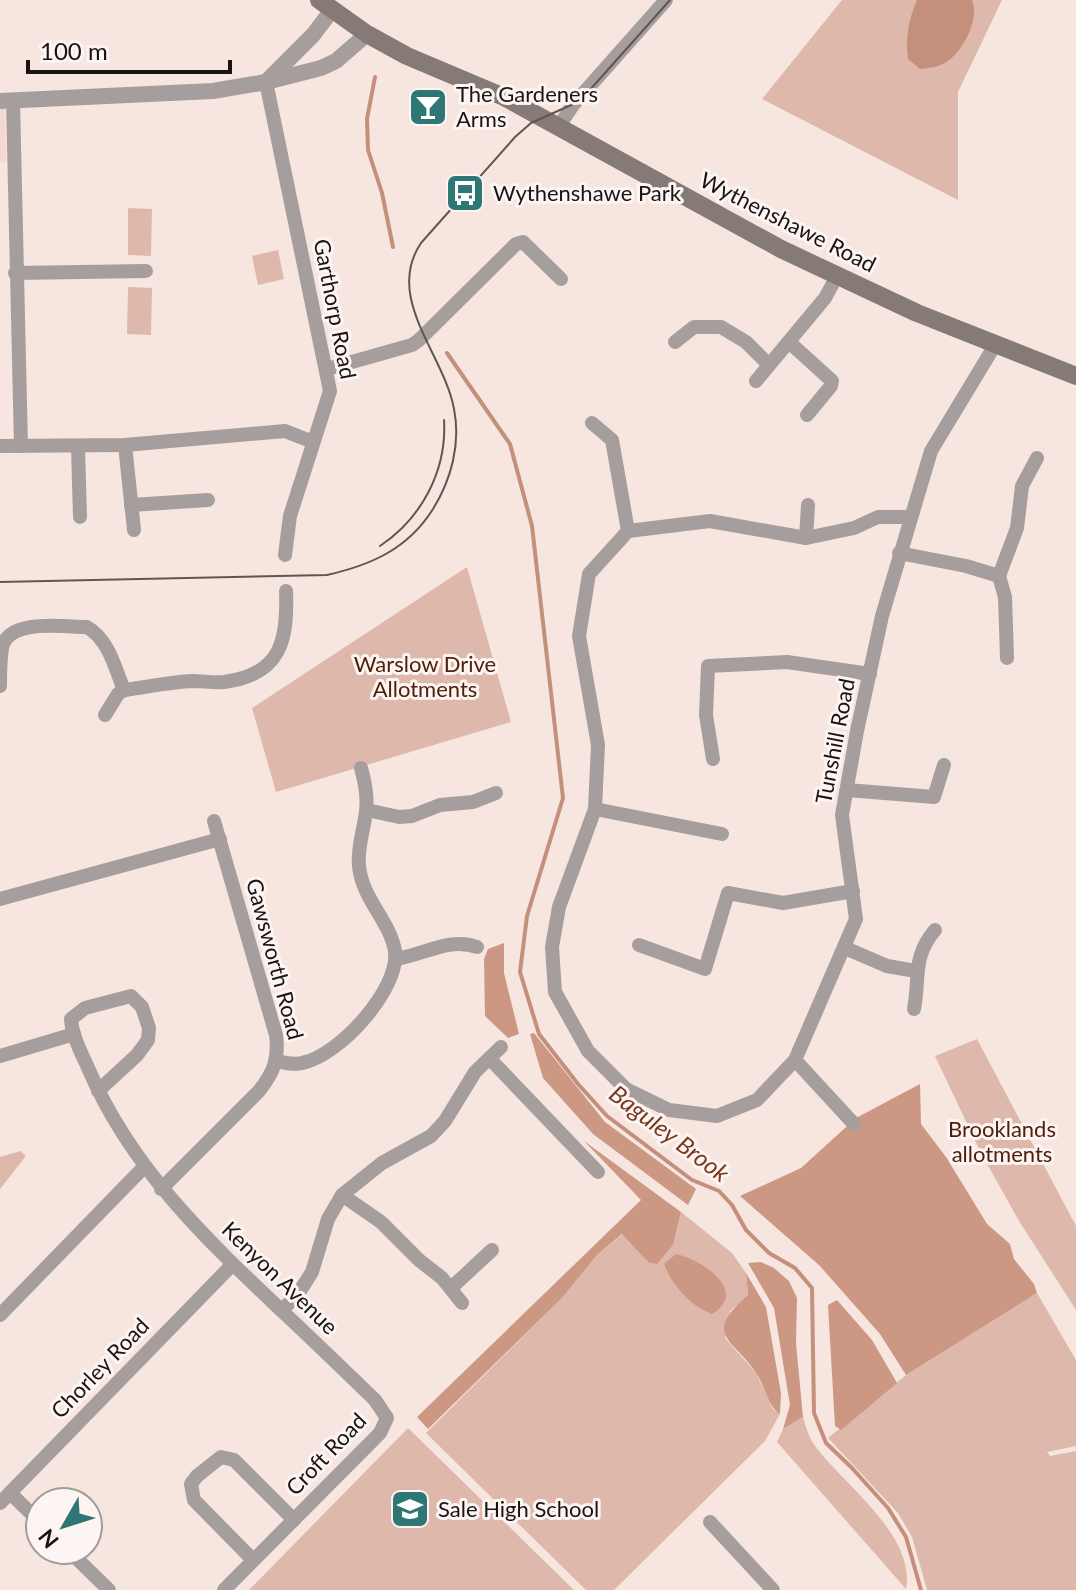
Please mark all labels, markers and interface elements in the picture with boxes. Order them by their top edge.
scale bar [28,24,230,74]
text: 100 m [40,36,108,65]
place label: The Gardeners Arms [456,80,598,132]
bar icon: The Gardeners Arms [407,86,449,128]
street label: Wythenshawe Road [696,166,881,278]
bus stop icon: Wythenshawe Park [444,172,486,214]
place label: Wythenshawe Park [493,179,682,206]
street label: Garthorp Road [309,236,362,381]
park label: Warslow Drive Allotments [354,650,496,702]
street label: Tunshill Road [809,676,860,806]
street label: Gawsworth Road [241,875,310,1042]
water label: Baguley Brook [604,1078,736,1188]
park label: Brooklands allotments [948,1115,1056,1167]
street label: Kenyon Avenue [217,1216,344,1340]
street label: Chorley Road [45,1312,154,1424]
street label: Croft Road [280,1407,371,1500]
north arrow [24,1486,104,1566]
school or university icon: Sale High School [389,1488,431,1530]
place label: Sale High School [438,1495,599,1522]
text: N [32,1524,64,1554]

